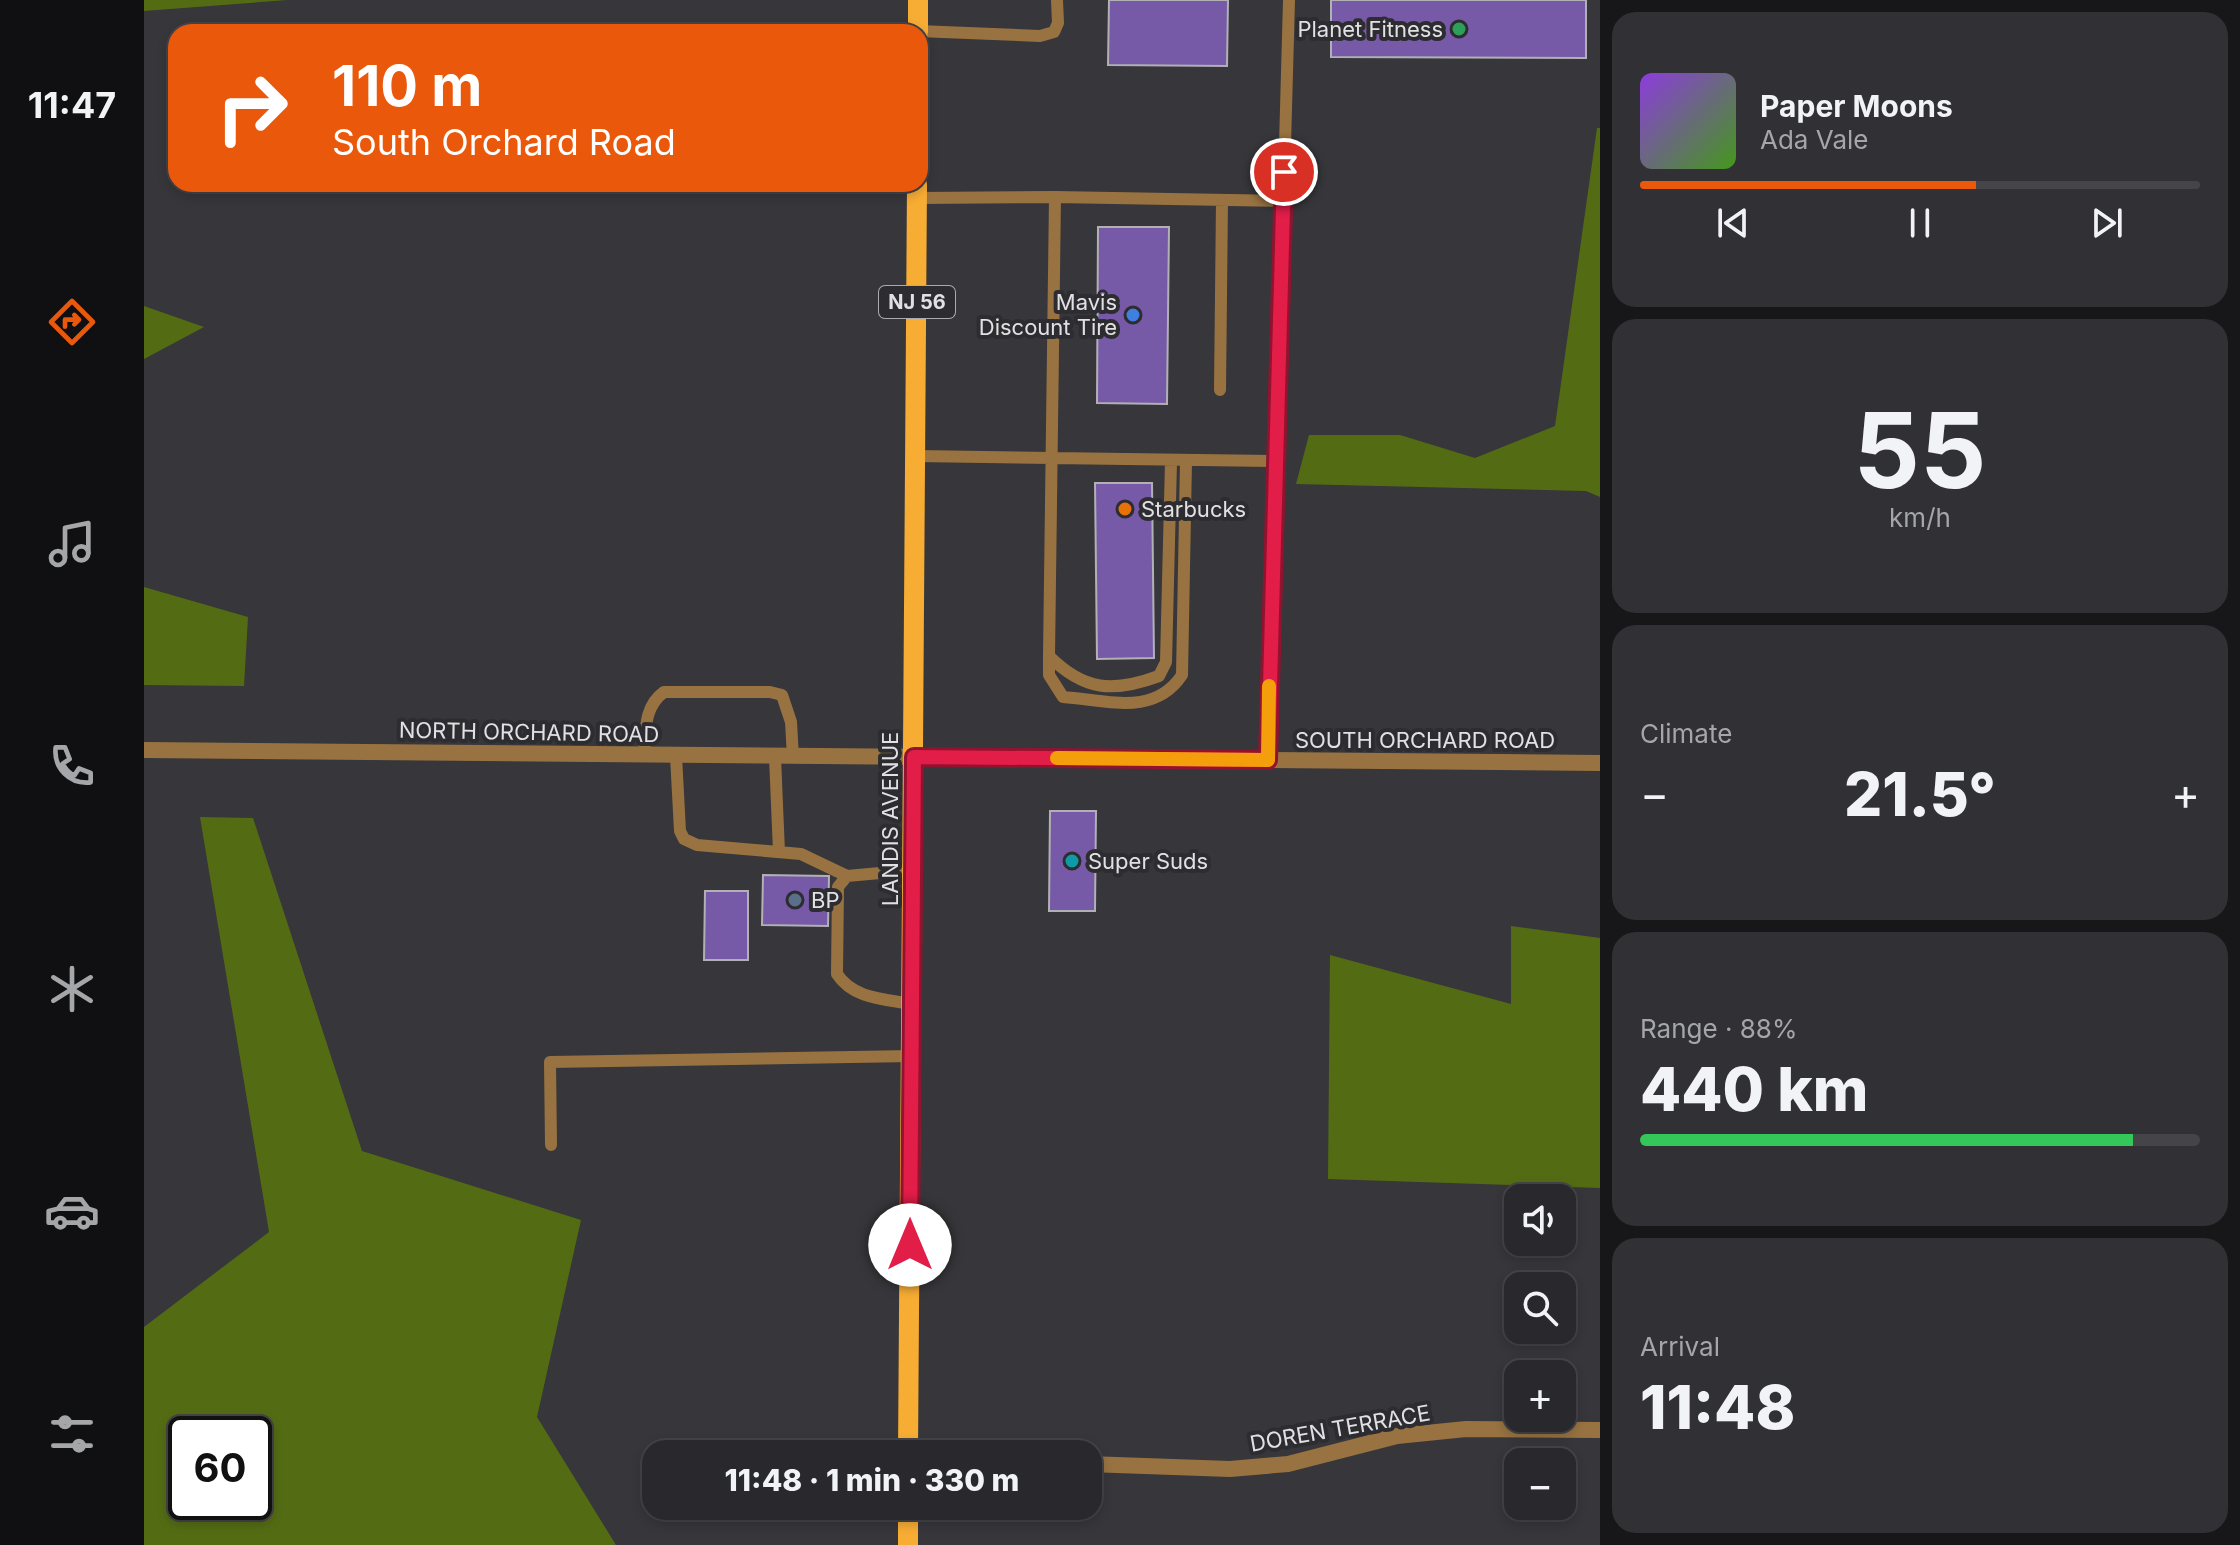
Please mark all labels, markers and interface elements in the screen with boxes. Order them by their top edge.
place label: Planet Fitness [1297,16,1443,42]
marker: Planet Fitness [1450,20,1468,38]
text: 110 m [332,52,482,120]
icon: right [200,56,304,160]
text: 11:47 [28,83,116,127]
text: Paper Moons [1760,88,1953,124]
text: South Orchard Road [332,120,676,164]
text: Ada Vale [1760,124,1868,155]
pin [1250,138,1318,206]
icon: arrive [1262,150,1306,194]
icon: previous [1711,201,1755,245]
icon: pause [1898,201,1942,245]
icon: next [2085,201,2129,245]
road number: NJ 56 [879,286,955,318]
place label: Mavis Discount Tire [979,289,1117,340]
icon: directions [44,294,100,350]
marker: Mavis Discount Tire [1124,306,1142,324]
text: 55 [1854,387,1986,513]
place label: Starbucks [1141,496,1246,522]
marker: Starbucks [1116,500,1134,518]
text: km/h [1889,502,1951,533]
icon: music [44,516,100,572]
street label: NORTH ORCHARD ROAD [399,717,659,747]
text: Climate [1640,718,1732,749]
street label: SOUTH ORCHARD ROAD [1295,727,1555,753]
street label: LANDIS AVENUE [877,732,903,906]
icon: phone [44,738,100,794]
text: 21.5° [1844,758,1996,830]
text: − [1640,767,1669,821]
text: + [2171,767,2200,821]
place label: Super Suds [1088,848,1208,874]
marker: Super Suds [1063,852,1081,870]
place label: BP [811,887,839,913]
marker: BP [786,891,804,909]
icon: climate [44,961,100,1017]
text: Range · 88% [1640,1013,1798,1044]
text: 440 km [1640,1053,1868,1125]
icon: car [44,1183,100,1239]
map controls [1504,1184,1576,1520]
button: sound [1504,1184,1576,1256]
position arrow [868,1203,952,1287]
button: search [1504,1272,1576,1344]
text: Arrival [1640,1331,1720,1362]
button: + [1504,1360,1576,1432]
text: 11:48 [1640,1371,1795,1443]
street label: DOREN TERRACE [1248,1399,1432,1457]
icon: filters [44,1406,100,1462]
speed limit sign: 60 [168,1416,272,1520]
button: − [1504,1448,1576,1520]
text: 11:48 · 1 min · 330 m [725,1462,1019,1498]

